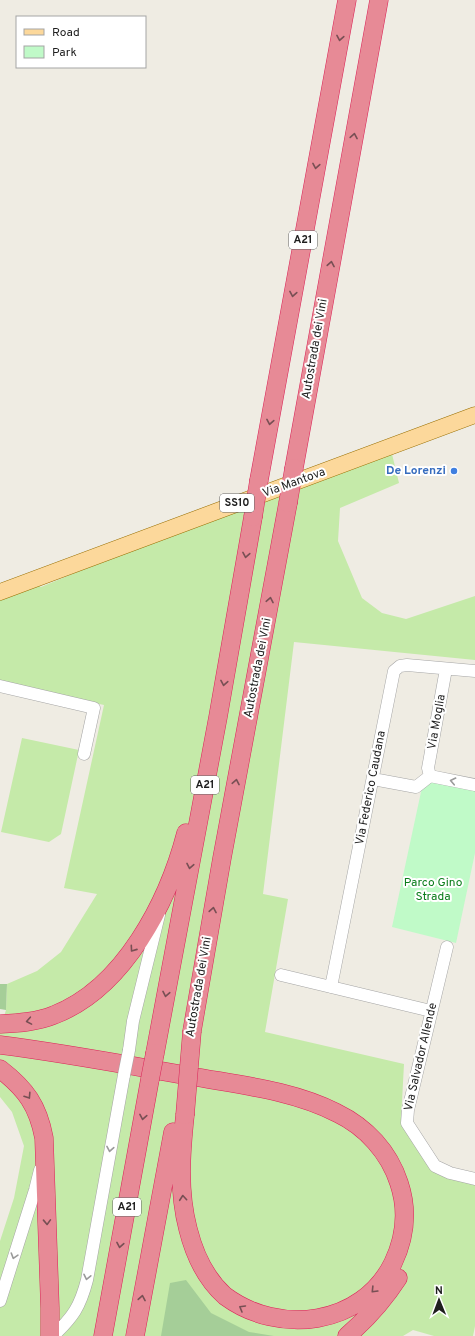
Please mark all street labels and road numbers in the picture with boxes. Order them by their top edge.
road number: A21 [289,231,317,249]
street label: Autostrada dei Vini [298,298,332,400]
street label: Via Mantova [260,464,328,502]
road number: SS10 [220,494,254,512]
street label: Autostrada dei Vini [240,617,276,719]
street label: Via Moglia [424,693,450,751]
street label: Via Federico Caudana [352,729,390,847]
road number: A21 [191,776,219,794]
street label: Autostrada dei Vini [182,936,216,1038]
street label: Via Salvador Allende [401,1001,441,1113]
road number: A21 [113,1198,141,1216]

